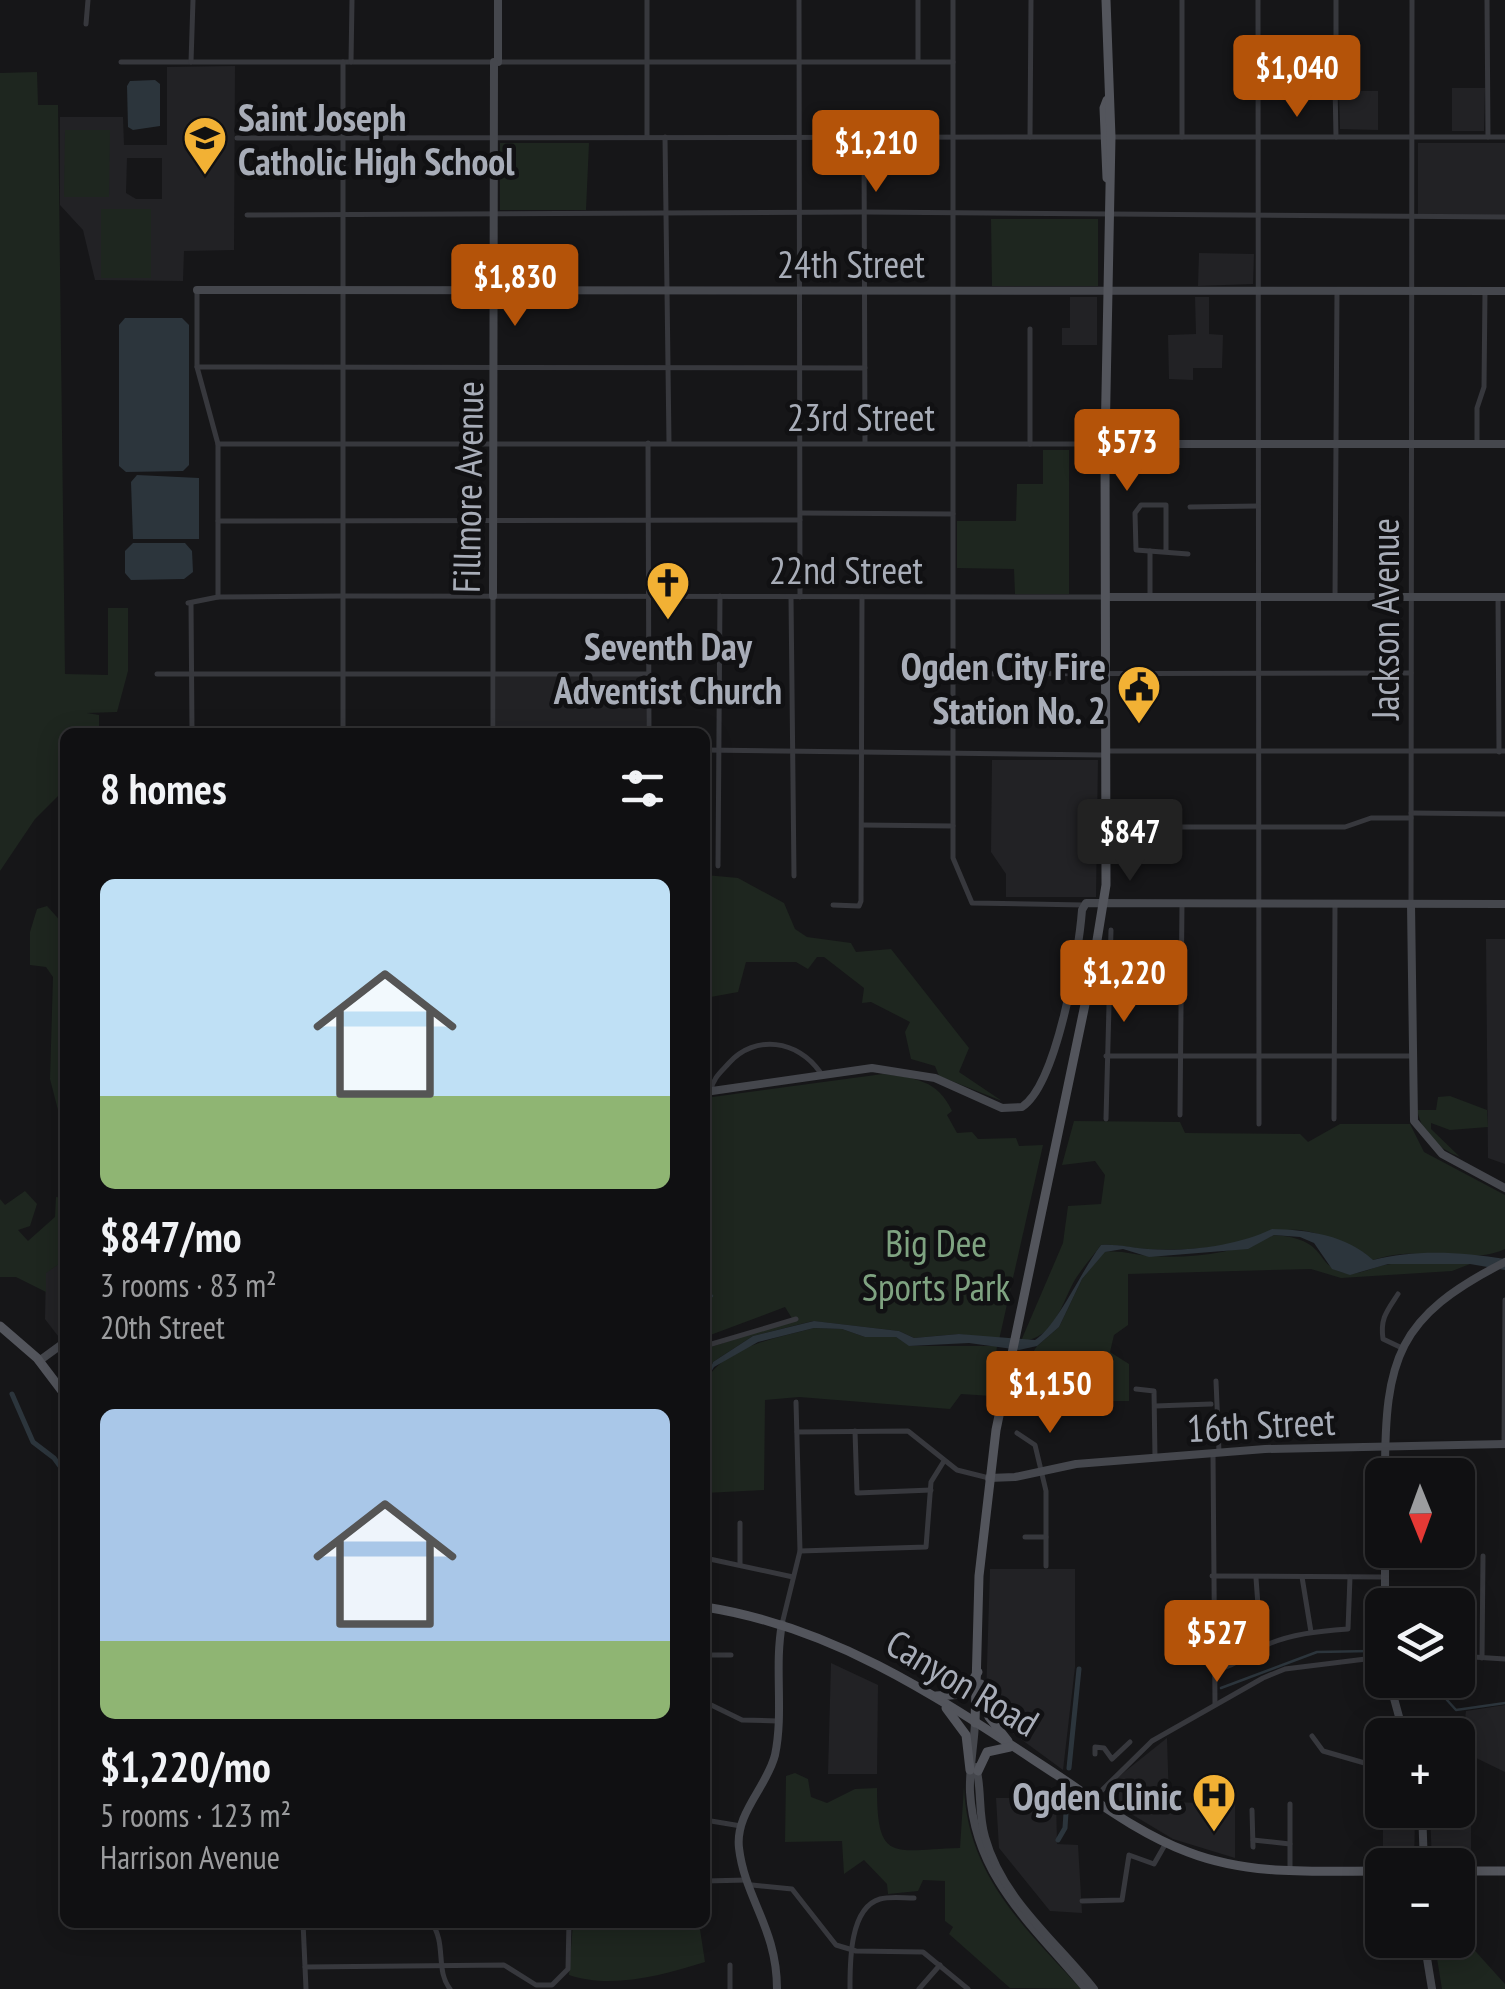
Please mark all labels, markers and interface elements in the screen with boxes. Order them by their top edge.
pin: $1,040 [1216,35,1378,120]
text: $1,040 [1255,46,1339,88]
place label: Saint Joseph Catholic High School [238,92,515,185]
pin: $1,210 [795,110,957,195]
school or university icon: Saint Joseph Catholic High School [182,115,228,176]
text: $1,210 [834,121,918,163]
street label: 24th Street [777,239,926,288]
pin: $1,830 [434,244,596,329]
text: $1,830 [473,255,557,297]
street label: Fillmore Avenue [441,381,493,593]
street label: 23rd Street [787,392,935,441]
pin: $573 [1068,409,1186,494]
text: $573 [1096,420,1158,462]
street label: Jackson Avenue [1360,518,1409,721]
street label: 22nd Street [769,545,924,594]
church icon: Seventh Day Adventist Church [645,560,691,621]
place label: Seventh Day Adventist Church [553,621,782,714]
place label: Ogden City Fire Station No. 2 [901,641,1106,734]
public building icon: Ogden City Fire Station No. 2 [1116,664,1162,725]
text: 8 homes [100,761,227,816]
icon: filters [615,761,670,816]
pin: $847 [1071,799,1189,884]
text: $847 [1099,810,1161,852]
pin: $1,220 [1043,940,1205,1025]
icon: home [295,944,475,1124]
text: $1,220 [1082,951,1166,993]
text: $847/mo [100,1209,242,1264]
park label: Big Dee Sports Park [862,1218,1010,1311]
text: 3 rooms · 83 m² [100,1264,277,1306]
text: 20th Street [100,1306,225,1348]
pin: $1,150 [969,1351,1131,1436]
text: $1,150 [1008,1362,1092,1404]
street label: 16th Street [1186,1396,1337,1452]
north arrow [1365,1458,1475,1568]
map controls [1365,1458,1475,1958]
icon: home [295,1474,475,1654]
button: layers [1365,1588,1475,1698]
pin: $527 [1158,1600,1276,1685]
text: $527 [1186,1611,1248,1653]
street label: Canyon Road [878,1617,1048,1747]
button: + [1365,1718,1475,1828]
text: $1,220/mo [100,1739,271,1794]
place label: Ogden Clinic [1013,1771,1182,1820]
hospital icon: Ogden Clinic [1191,1772,1237,1833]
text: 5 rooms · 123 m² [100,1794,291,1836]
text: Harrison Avenue [100,1836,280,1878]
button: − [1365,1848,1475,1958]

